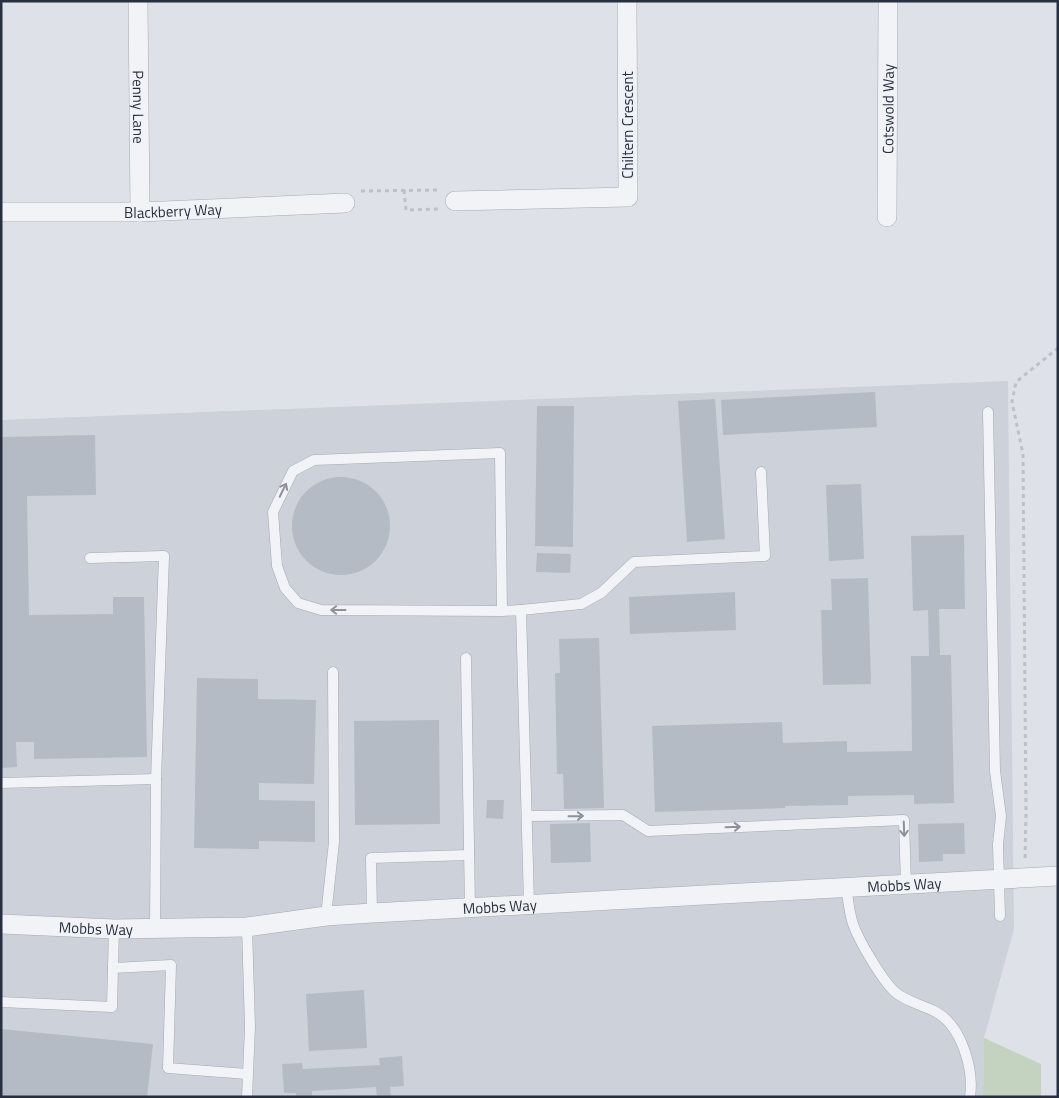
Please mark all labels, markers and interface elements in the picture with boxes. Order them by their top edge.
street label: Cotswold Way [876,64,899,154]
street label: Penny Lane [127,70,151,144]
street label: Chiltern Crescent [616,71,639,179]
street label: Blackberry Way [124,197,223,224]
one-way arrow [278,483,288,498]
one-way arrow [330,605,346,615]
one-way arrow [568,811,584,820]
one-way arrow [900,821,909,837]
one-way arrow [725,823,741,832]
street label: Mobbs Way [867,871,942,898]
street label: Mobbs Way [462,893,538,920]
street label: Mobbs Way [58,915,133,941]

